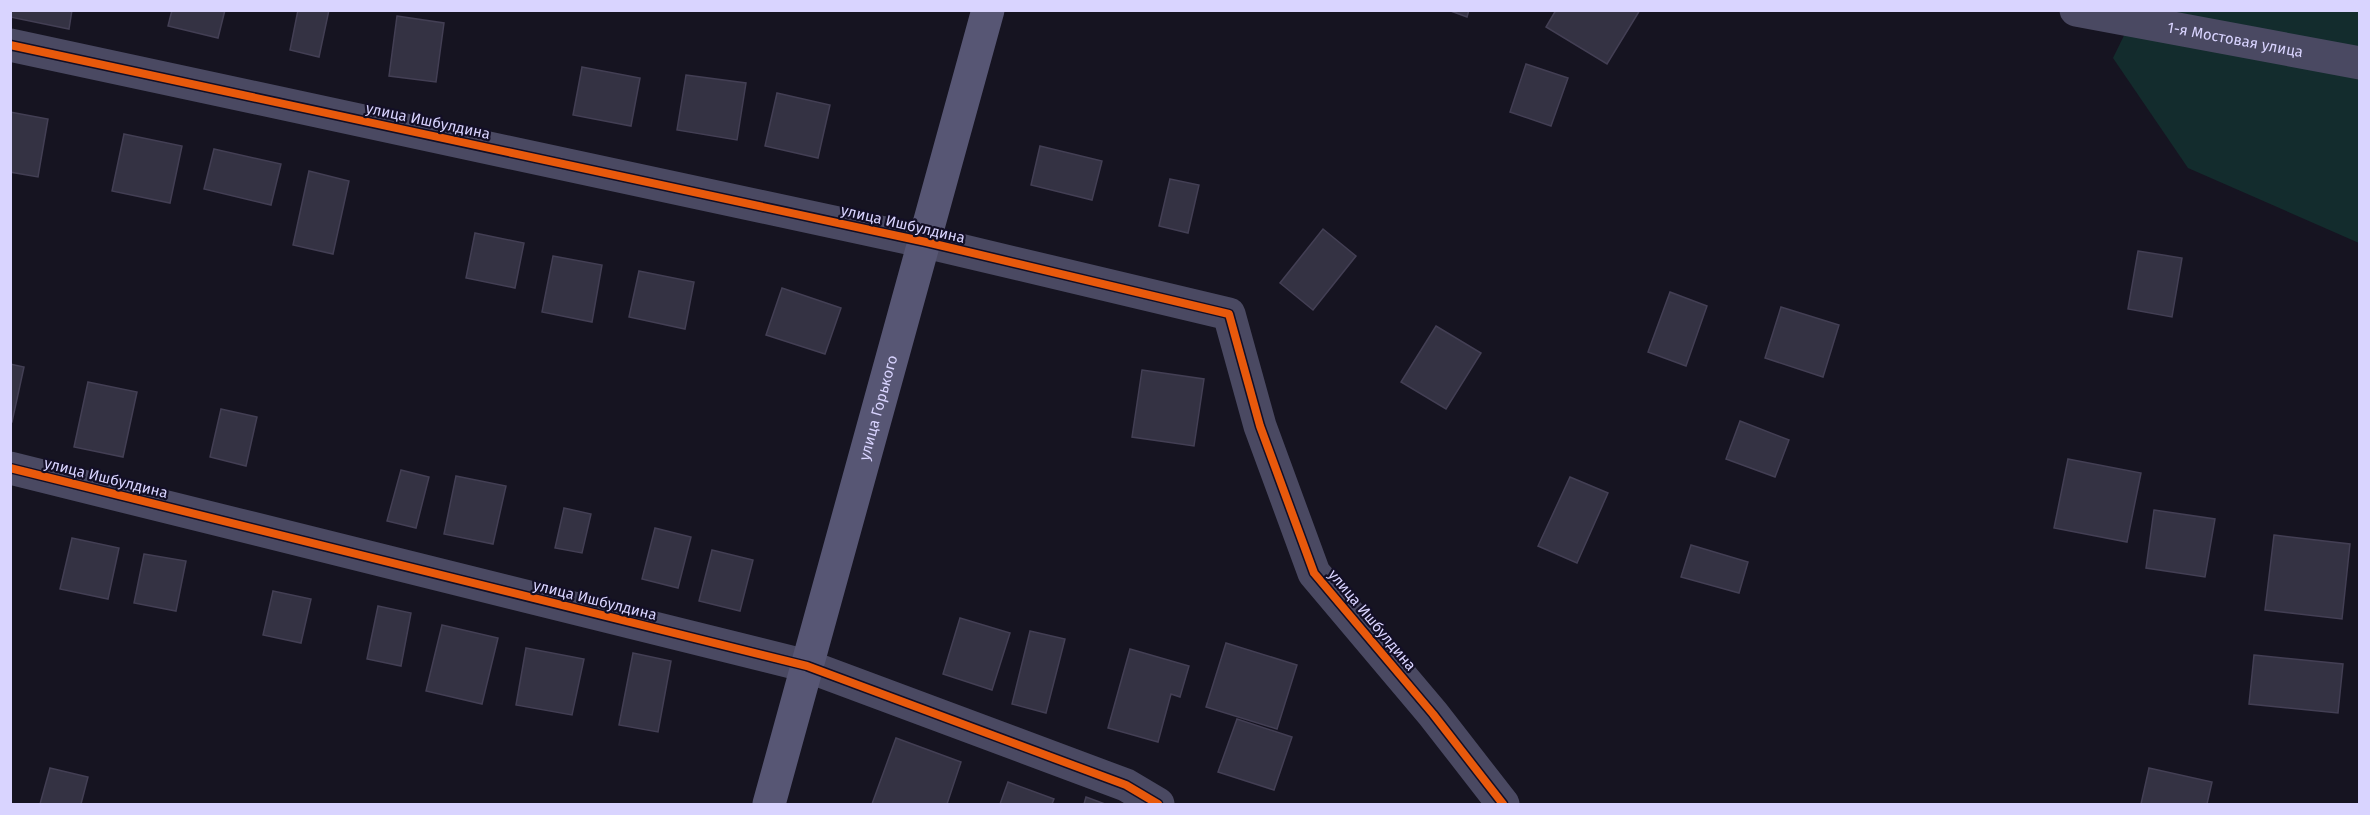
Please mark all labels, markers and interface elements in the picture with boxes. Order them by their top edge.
street label: 1-я Мостовая улица [2166,18,2305,61]
street label: улица Ишбулдина [364,99,492,143]
street label: улица Ишбулдина [839,201,967,247]
street label: улица Горького [855,353,901,463]
street label: улица Ишбулдина [42,454,170,502]
street label: улица Ишбулдина [1324,566,1420,674]
street label: улица Ишбулдина [531,576,659,624]

